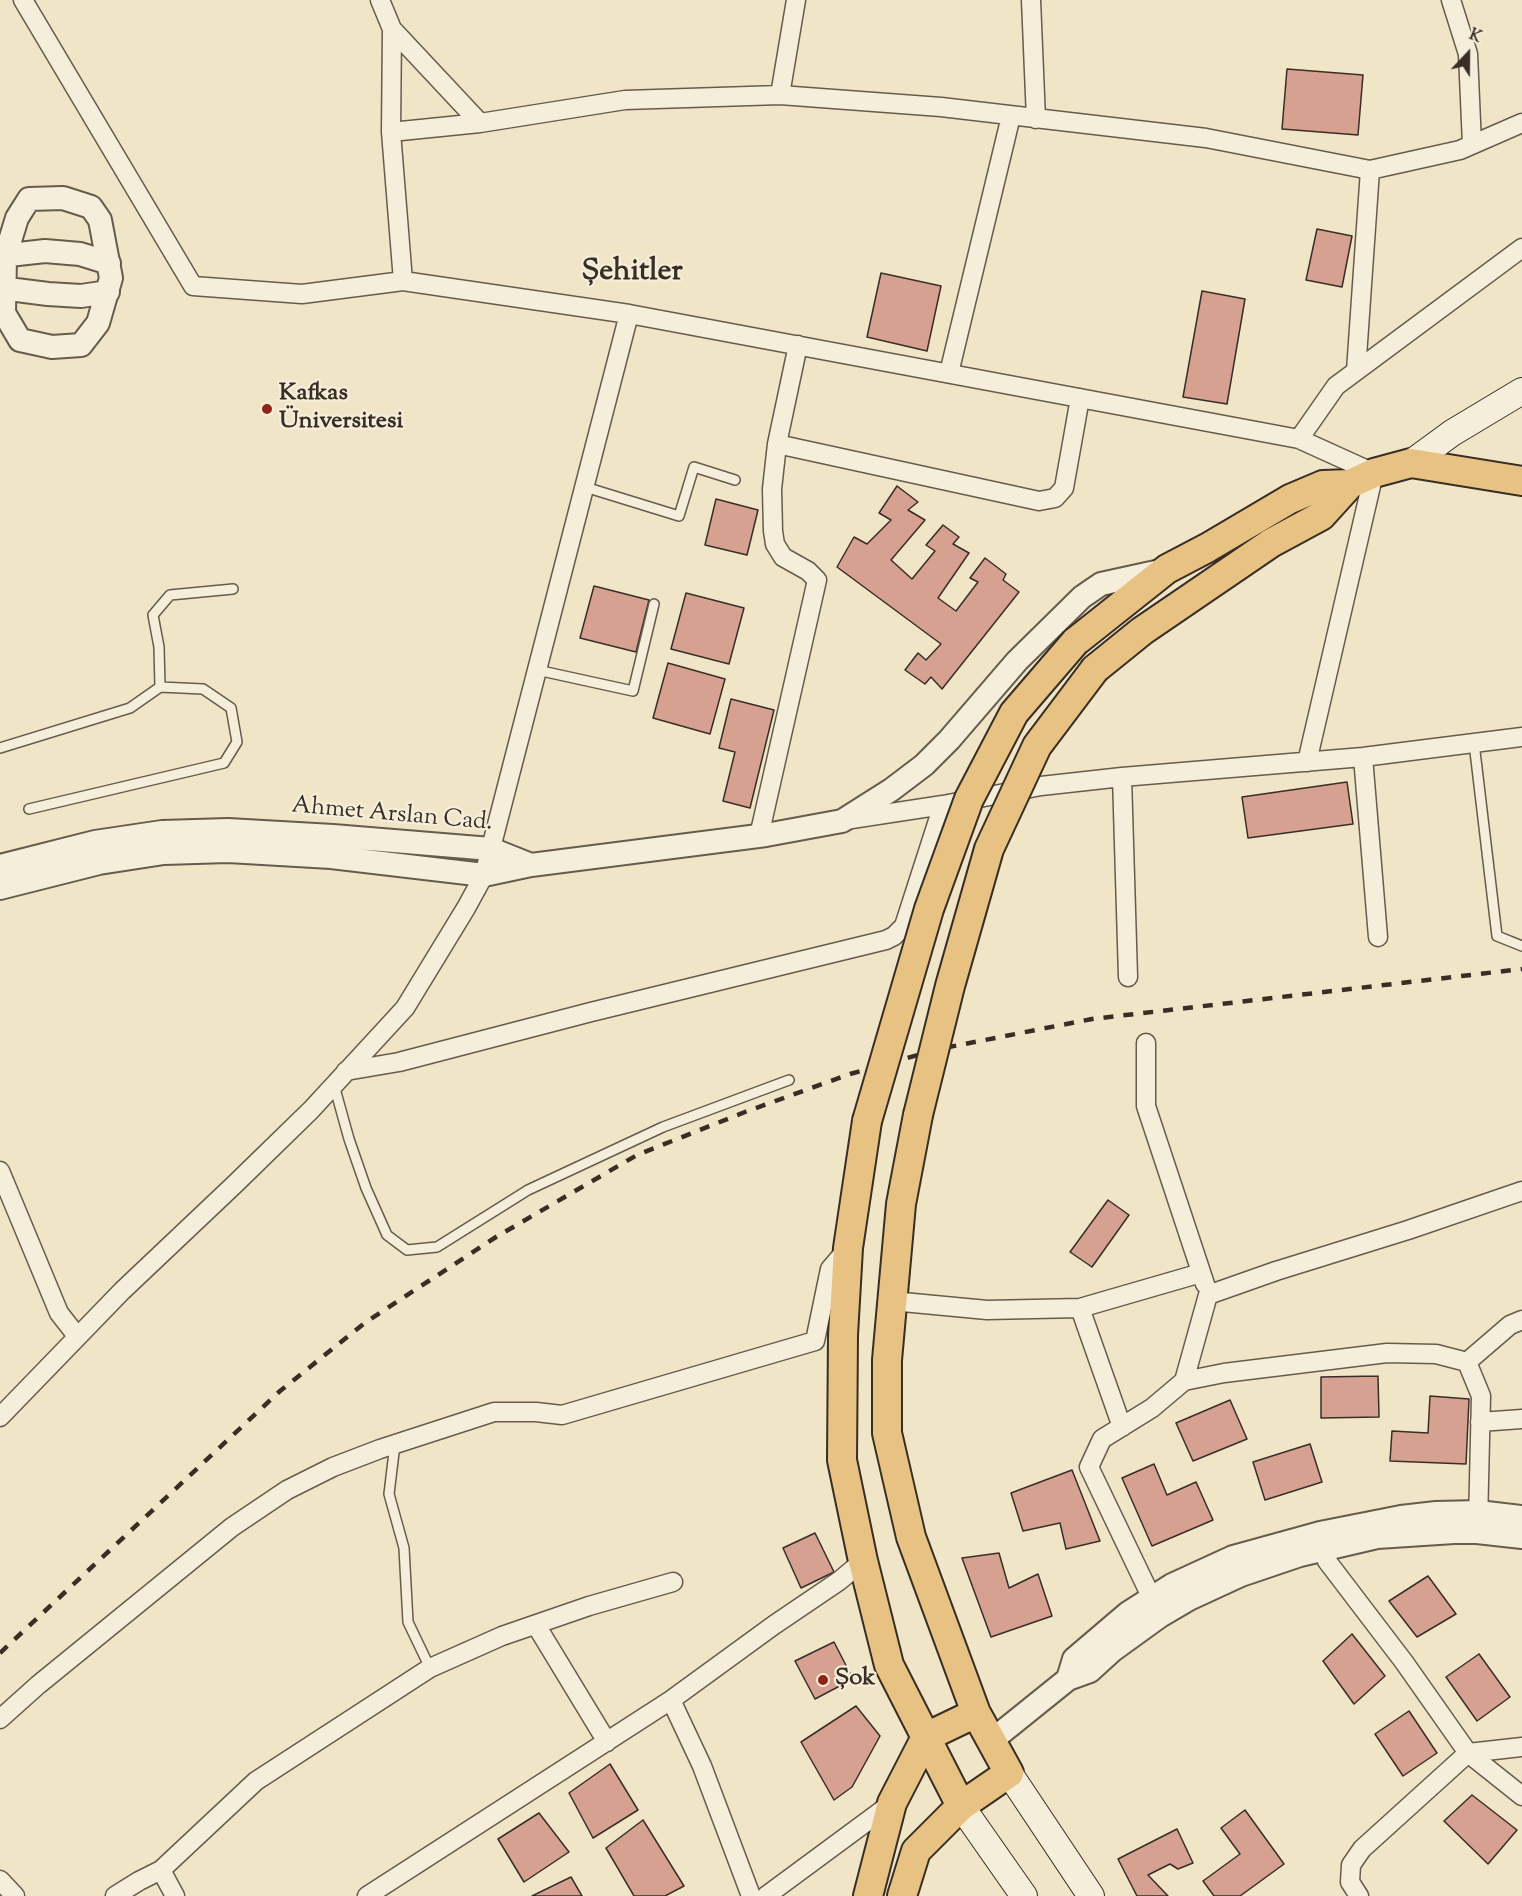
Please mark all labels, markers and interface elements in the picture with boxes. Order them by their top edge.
north arrow [1438,24,1498,84]
text: K [1465,24,1485,50]
district label: Şehitler [581,256,683,292]
place label: Kafkas Üniversitesi [279,381,403,437]
marker: Kafkas Üniversitesi [260,402,274,416]
street label: Ahmet Arslan Cad. [290,793,494,839]
place label: Şok [835,1666,875,1694]
marker: Şok [816,1673,830,1687]

